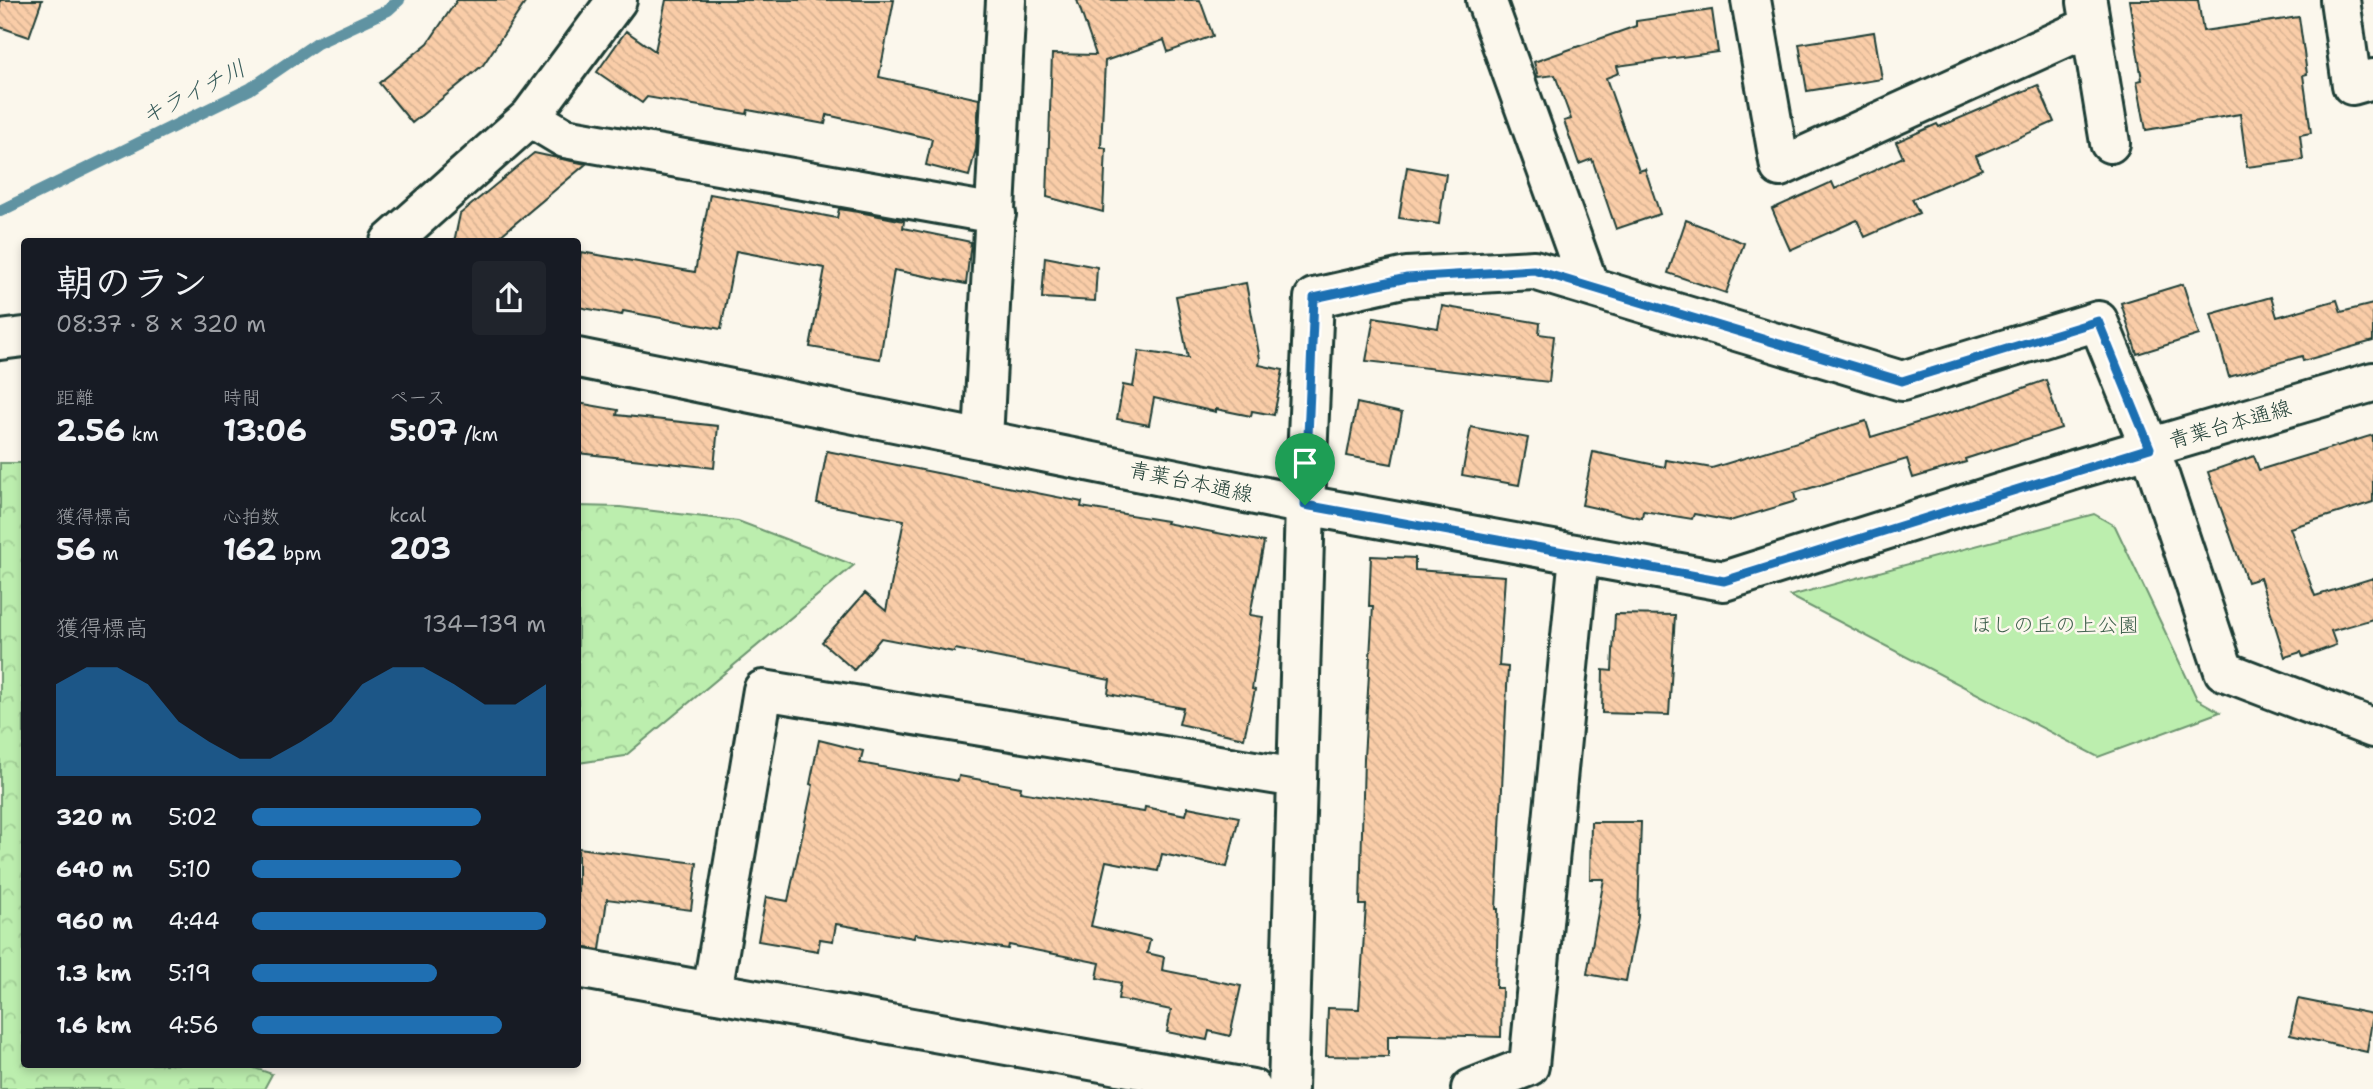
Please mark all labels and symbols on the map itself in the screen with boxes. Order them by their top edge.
water label: キライチ川 [135,53,251,131]
street label: 青葉台本通線 [2166,393,2294,455]
pin [1275,433,1335,505]
street label: 青葉台本通線 [1126,455,1256,509]
park label: ほしの丘の上公園 [1971,611,2139,639]

